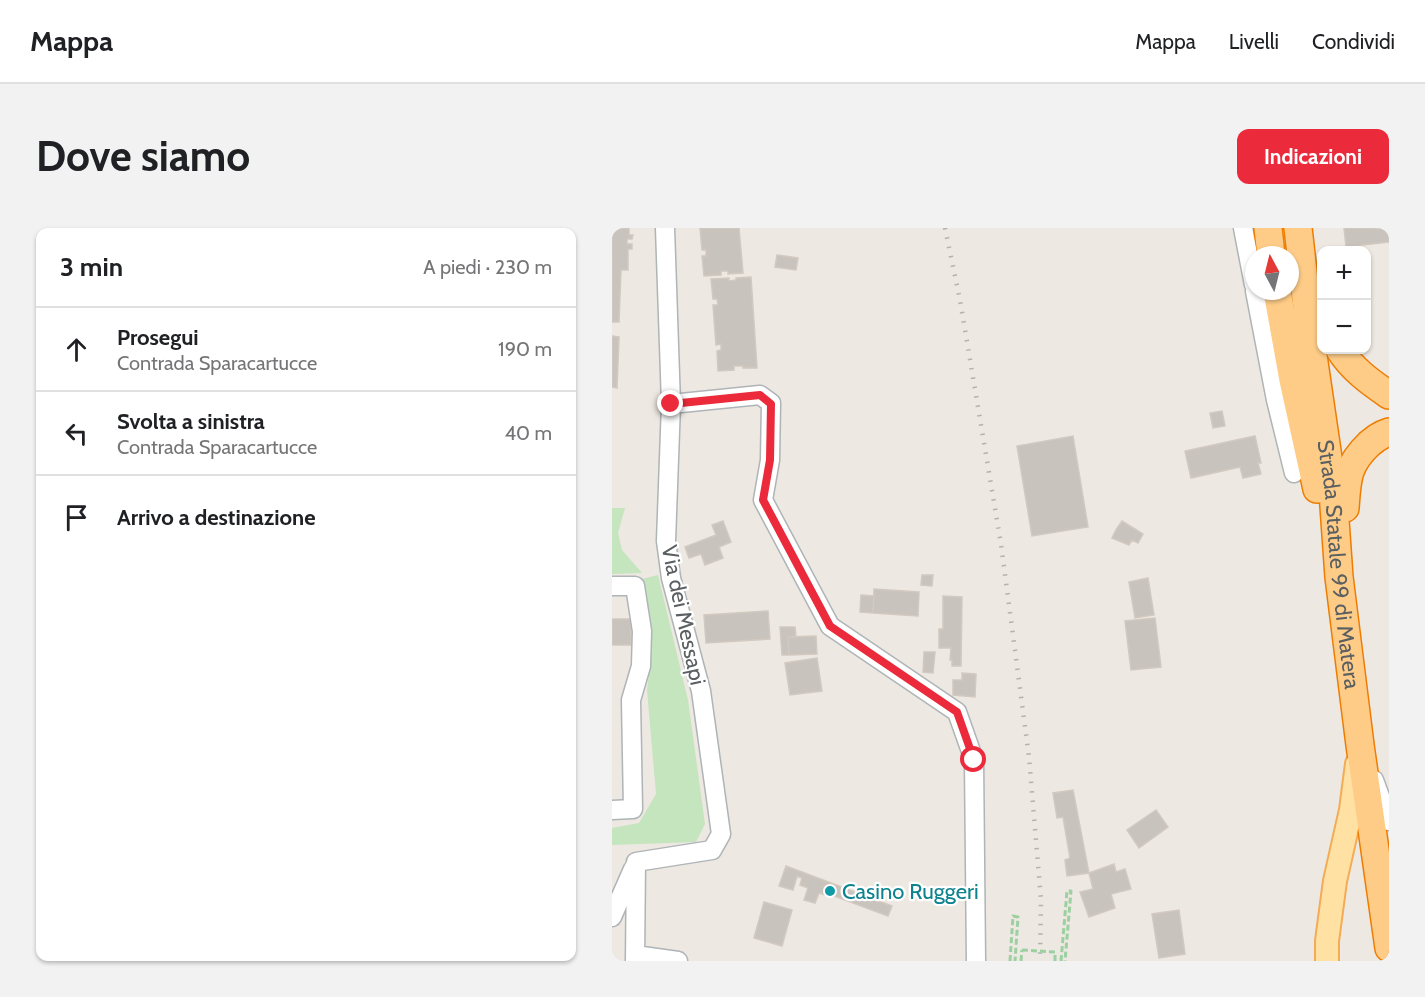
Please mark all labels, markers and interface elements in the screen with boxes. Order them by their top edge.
text: Mappa [30,24,113,58]
text: Mappa [1135,29,1196,54]
text: Livelli [1229,29,1279,54]
text: Condividi [1312,29,1395,54]
button: Indicazioni [1237,129,1389,184]
text: Dove siamo [36,130,250,182]
north arrow [1245,246,1299,300]
map controls [1317,246,1371,354]
button: + [1317,246,1371,300]
text: 3 min [60,251,123,283]
text: A piedi · 230 m [423,255,552,279]
button: − [1317,300,1371,354]
text: Prosegui [117,324,199,351]
icon: ahead [60,333,93,366]
text: 190 m [498,337,552,361]
text: Contrada Sparacartucce [117,351,317,375]
route end [657,390,683,416]
text: Svolta a sinistra [117,408,265,435]
icon: left [60,417,93,450]
text: 40 m [504,421,552,445]
text: Contrada Sparacartucce [117,435,317,459]
street label: Strada Statale 99 di Matera [1312,438,1366,691]
icon: arrive [60,501,93,534]
text: Arrivo a destinazione [117,504,315,531]
street label: Via dei Messapi [656,543,712,687]
route start [960,746,986,772]
place label: Casino Ruggeri [842,878,979,905]
marker: Casino Ruggeri [823,884,837,898]

